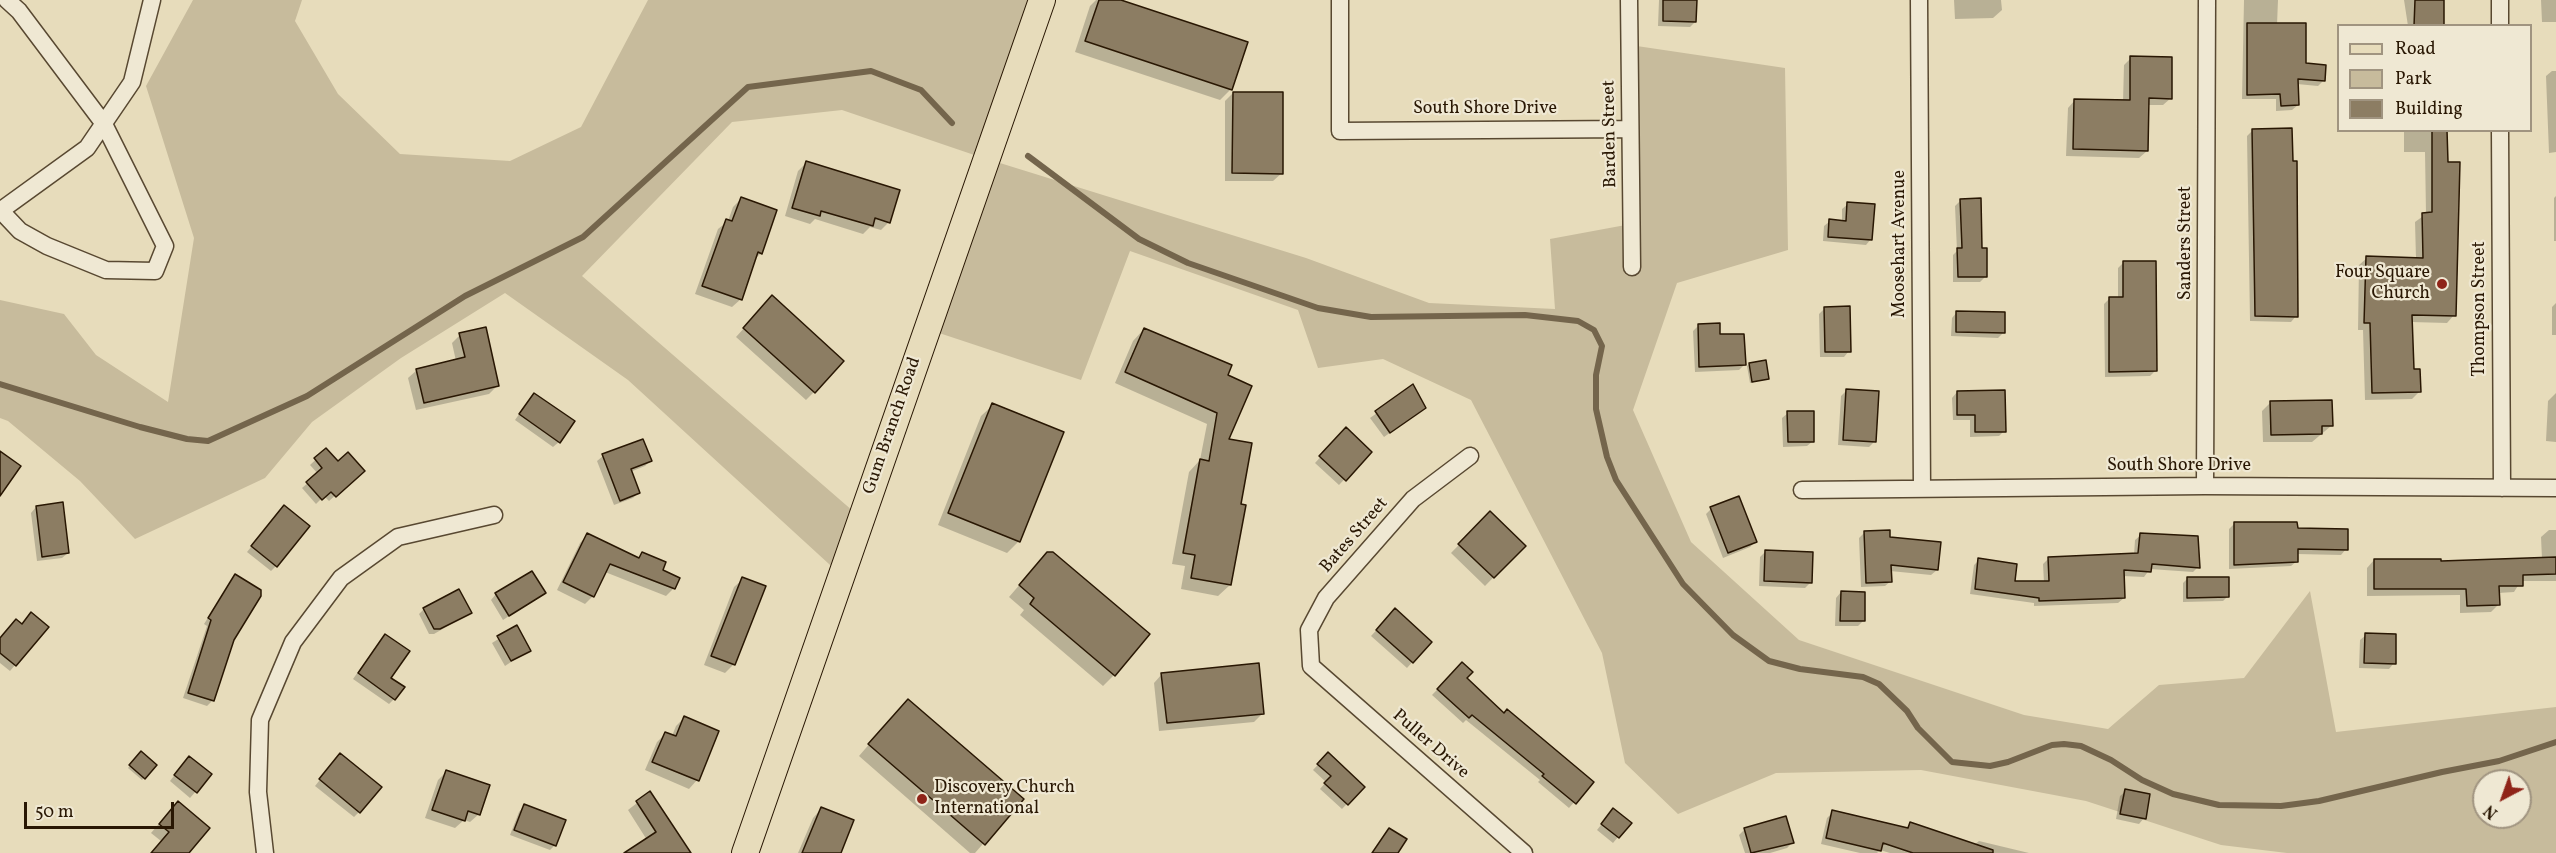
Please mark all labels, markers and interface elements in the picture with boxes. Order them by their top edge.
legend [2337,24,2532,132]
text: Road [2395,37,2436,62]
text: Park [2395,67,2432,92]
street label: Barden Street [1599,80,1623,188]
text: Building [2395,97,2463,122]
street label: South Shore Drive [1413,99,1557,121]
street label: Moosehart Avenue [1890,170,1912,318]
street label: Sanders Street [2176,186,2198,300]
street label: Thompson Street [2470,241,2492,377]
place label: Four Square Church [2335,263,2430,306]
marker: Four Square Church [2435,277,2449,291]
street label: Gum Branch Road [859,354,927,498]
street label: South Shore Drive [2107,456,2251,478]
street label: Bates Street [1316,494,1394,578]
street label: Puller Drive [1387,706,1473,784]
north arrow [2472,769,2532,829]
place label: Discovery Church International [934,778,1075,820]
scale bar [27,790,177,828]
marker: Discovery Church International [915,792,929,806]
text: N [2480,799,2503,823]
text: 50 m [35,800,74,825]

